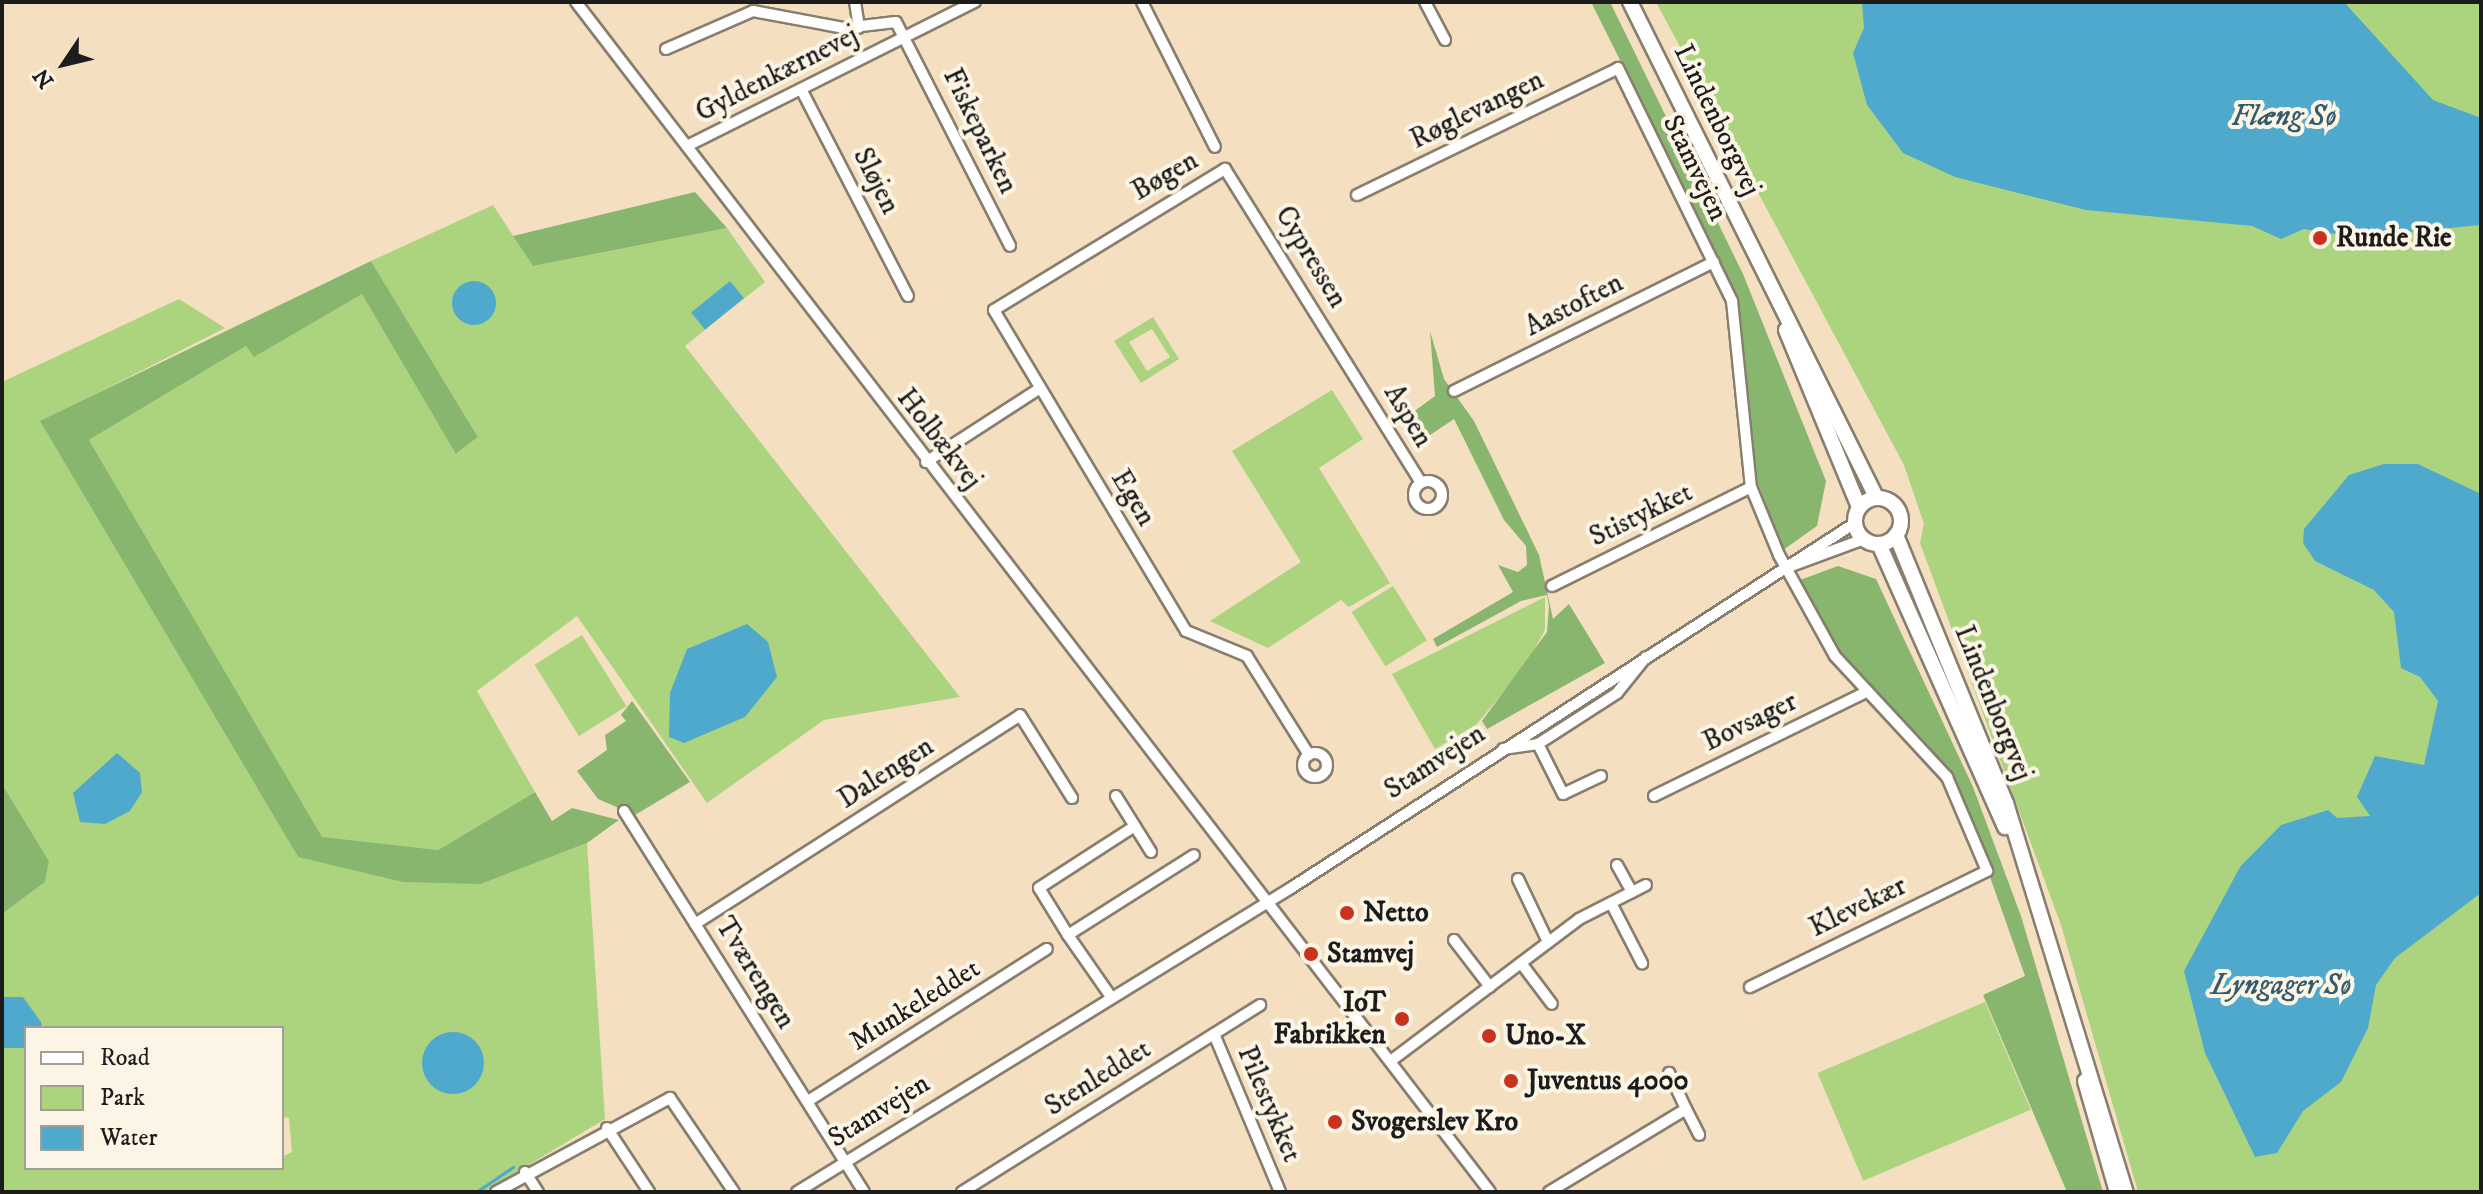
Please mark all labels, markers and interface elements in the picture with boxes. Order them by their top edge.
street label: Gyldenkærnevej [690,19,864,129]
north arrow [24,24,104,104]
street label: Lindenborgvej [1666,39,1768,201]
text: N [28,63,60,93]
street label: Fiskeparken [935,63,1025,199]
street label: Røglevangen [1405,63,1549,157]
water label: Flæng Sø [2231,99,2337,135]
street label: Stamvejen [1655,110,1735,226]
street label: Sløjen [845,142,907,220]
street label: Bøgen [1126,144,1204,208]
street label: Cypressen [1268,200,1354,314]
place label: Runde Rie [2336,221,2452,255]
marker: Runde Rie [2311,229,2329,247]
street label: Aastoften [1519,266,1629,344]
street label: Aspen [1376,378,1440,454]
street label: Holbækvej [889,382,989,496]
street label: Egen [1103,464,1163,532]
street label: Stistykket [1584,476,1698,554]
street label: Lindenborgvej [1947,621,2039,785]
street label: Bovsager [1697,685,1803,759]
street label: Stamvejen [1378,717,1492,807]
street label: Dalengen [832,730,940,816]
street label: Klevekær [1804,869,1912,945]
place label: Netto [1363,896,1429,930]
marker: Netto [1338,904,1356,922]
street label: Tværengen [708,911,802,1035]
place label: Stamvej [1327,937,1414,971]
marker: Stamvej [1302,945,1320,963]
street label: Munkeleddet [844,952,986,1058]
water label: Lyngager Sø [2211,968,2351,1004]
place label: IoT Fabrikken [1273,986,1386,1052]
marker: IoT Fabrikken [1393,1010,1411,1028]
place label: Uno-X [1505,1019,1586,1053]
legend [24,1026,284,1170]
marker: Uno-X [1480,1027,1498,1045]
street label: Stenleddet [1039,1032,1157,1124]
street label: Pilestykket [1230,1041,1308,1167]
text: Road [100,1043,150,1073]
place label: Juventus 4000 [1527,1064,1689,1098]
street label: Stamvejen [822,1067,936,1155]
marker: Juventus 4000 [1502,1072,1520,1090]
text: Park [100,1083,145,1113]
place label: Svogerslev Kro [1351,1105,1518,1139]
marker: Svogerslev Kro [1326,1113,1344,1131]
text: Water [100,1123,157,1153]

